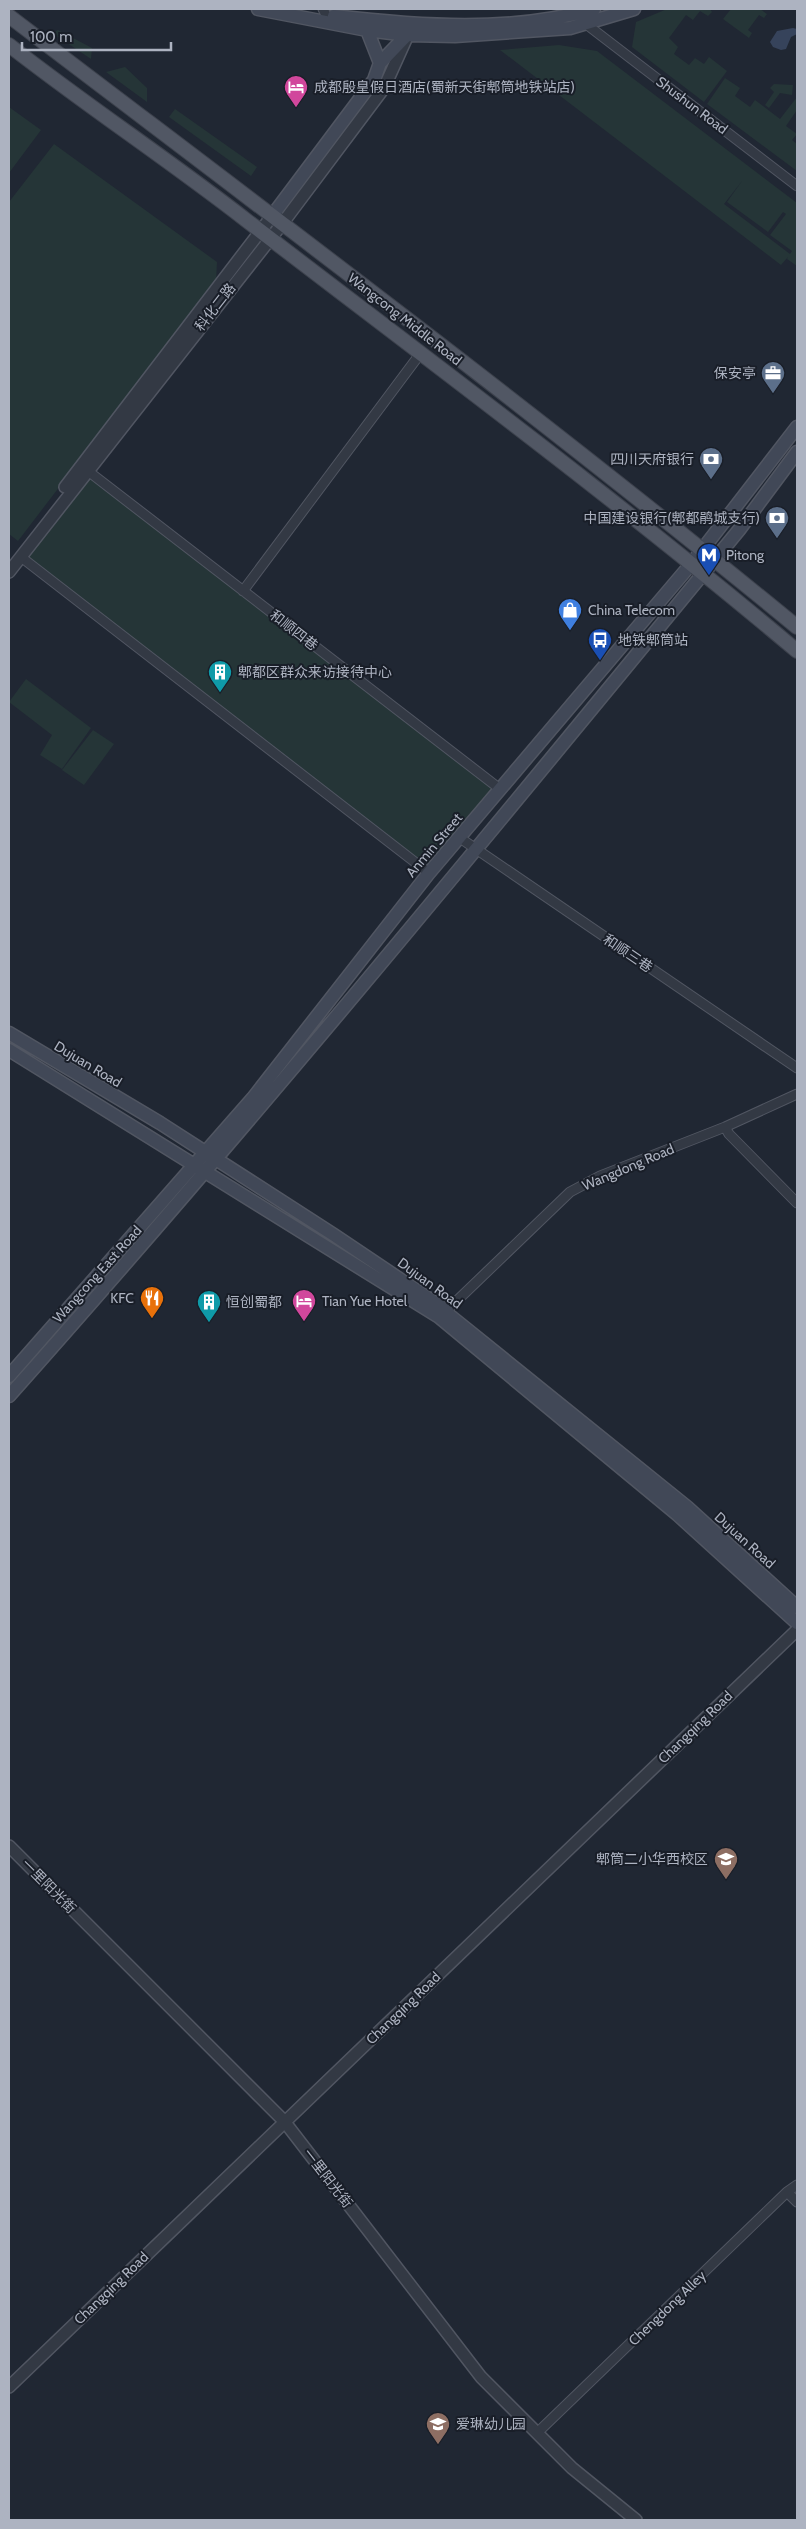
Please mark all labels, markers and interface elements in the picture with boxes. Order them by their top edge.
scale bar [22,20,171,52]
text: 100 m [30,28,72,46]
street label: Shushun Road [653,72,731,138]
hotel icon: 成都殷皇假日酒店(蜀新天街郫筒地铁站店) [283,74,309,108]
place label: 成都殷皇假日酒店(蜀新天街郫筒地铁站店) [314,78,575,96]
street label: Wangcong Middle Road [344,269,466,369]
street label: 科化二路 [191,279,239,335]
office icon: 保安亭 [760,360,786,394]
place label: 保安亭 [714,364,756,382]
bank icon: 四川天府银行 [698,446,724,480]
place label: 四川天府银行 [610,450,694,468]
bank icon: 中国建设银行(郫都鹃城支行) [764,505,790,539]
place label: 中国建设银行(郫都鹃城支行) [583,509,760,527]
metro station icon: Pitong [696,542,722,576]
place label: Pitong [726,546,765,564]
shop icon: China Telecom [557,597,583,631]
place label: China Telecom [588,601,675,619]
street label: 和顺四巷 [266,606,322,654]
bus stop icon: 地铁郫筒站 [587,627,613,661]
place label: 地铁郫筒站 [618,631,688,649]
building icon: 郫都区群众来访接待中心 [207,659,233,693]
place label: 郫都区群众来访接待中心 [238,663,392,681]
street label: Anmin Street [402,809,466,881]
street label: 和顺三巷 [600,930,656,976]
street label: Dujuan Road [51,1037,125,1091]
street label: Wangdong Road [579,1140,677,1194]
street label: Wangcong East Road [49,1222,145,1326]
street label: Dujuan Road [394,1253,466,1313]
restaurant icon: KFC [139,1285,165,1319]
hotel icon: Tian Yue Hotel [291,1288,317,1322]
place label: KFC [110,1289,134,1307]
building icon: 恒创蜀都 [196,1289,222,1323]
place label: Tian Yue Hotel [322,1292,408,1310]
place label: 恒创蜀都 [226,1293,282,1311]
street label: Dujuan Road [711,1508,779,1572]
street label: Changqing Road [654,1687,736,1767]
school or university icon: 郫筒二小华西校区 [713,1846,739,1880]
place label: 郫筒二小华西校区 [596,1850,708,1868]
street label: 一里阳光街 [18,1855,80,1917]
street label: Changqing Road [362,1968,444,2048]
street label: 一里阳光街 [299,2145,357,2211]
street label: Changqing Road [70,2248,152,2328]
street label: Chengdong Alley [624,2267,710,2349]
school or university icon: 爱琳幼儿园 [425,2411,451,2445]
place label: 爱琳幼儿园 [456,2415,526,2433]

